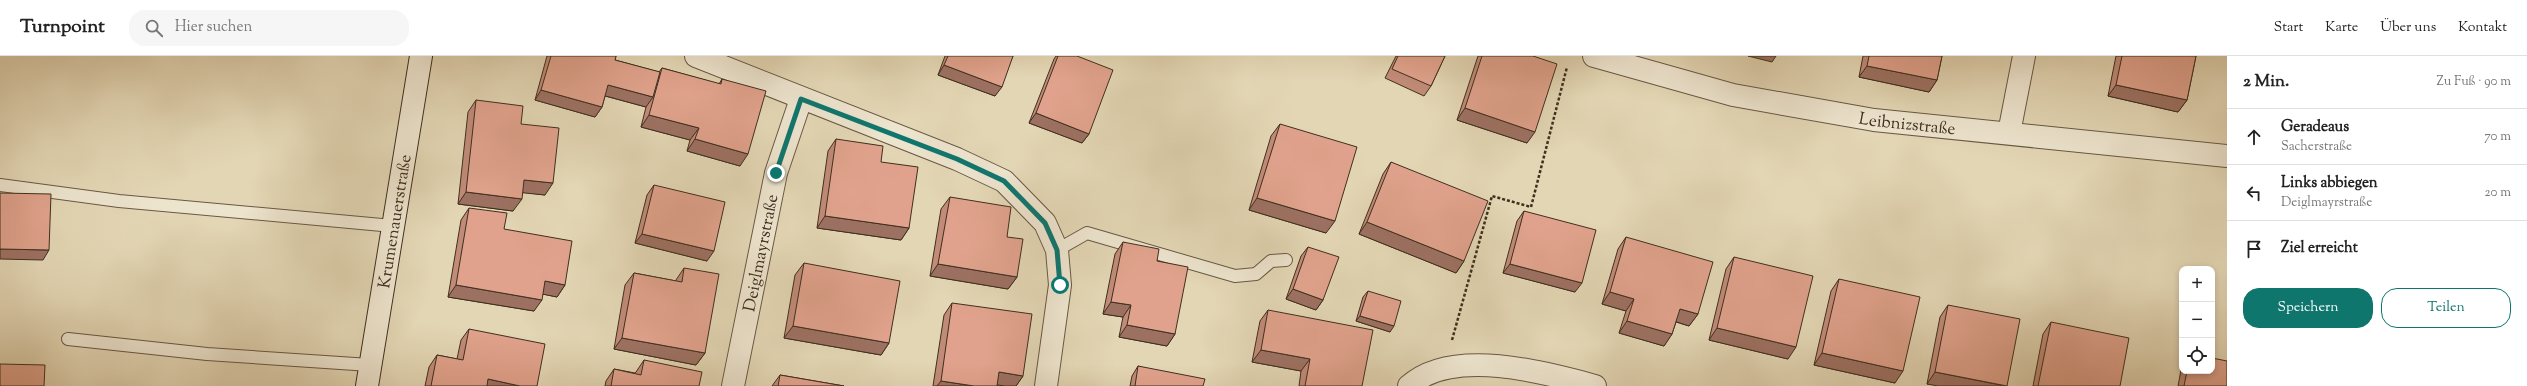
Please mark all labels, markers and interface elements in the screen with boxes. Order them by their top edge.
search box [129,10,409,46]
text: Turnpoint [20,14,105,41]
icon: search [143,17,165,39]
text: Hier suchen [175,17,252,38]
text: Start [2274,18,2303,38]
text: Karte [2325,18,2358,38]
text: Über uns [2380,18,2436,38]
text: Kontakt [2458,18,2507,38]
text: 2 Min. [2243,70,2289,94]
text: Zu Fuß · 90 m [2437,73,2511,91]
street label: Leibnizstraße [1857,108,1957,142]
text: Geradeaus [2281,117,2349,138]
icon: ahead [2243,126,2265,148]
text: 70 m [2484,128,2511,146]
text: Sacherstraße [2281,138,2352,156]
street label: Krumenauerstraße [373,153,419,290]
route end [767,164,785,182]
text: Links abbiegen [2281,173,2378,194]
icon: left [2243,182,2265,204]
text: 20 m [2485,184,2511,202]
street label: Deiglmayrstraße [738,192,785,314]
text: Deiglmayrstraße [2281,194,2372,212]
icon: arrive [2243,238,2265,260]
text: Ziel erreicht [2281,238,2358,259]
map controls [2179,266,2215,374]
button: + [2179,266,2215,302]
route start [1051,276,1069,294]
button: Speichern [2243,288,2373,328]
button: Teilen [2381,288,2511,328]
button: − [2179,302,2215,338]
button: locate [2179,338,2215,374]

